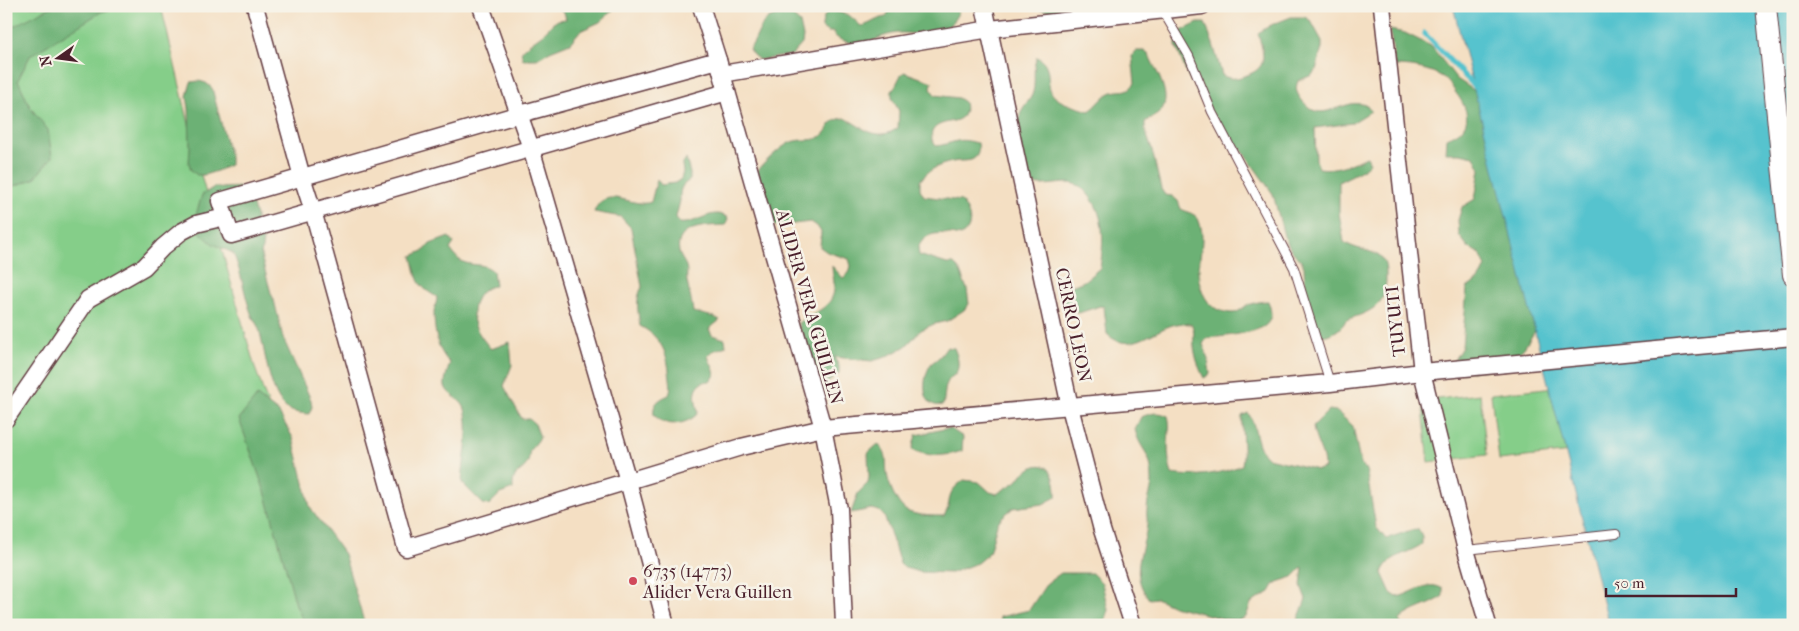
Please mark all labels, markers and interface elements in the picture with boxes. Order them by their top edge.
north arrow [32,32,82,82]
text: N [36,53,55,68]
street label: ALIDER VERA GUILLEN [771,206,847,407]
street label: CERRO LEON [1051,266,1095,384]
street label: TUYUTI [1382,284,1410,358]
place label: 6735 (14773) Alider Vera Guillen [642,561,792,603]
scale bar [1606,566,1736,598]
text: 50 m [1614,574,1645,592]
marker: 6735 (14773) Alider Vera Guillen [627,575,639,587]

